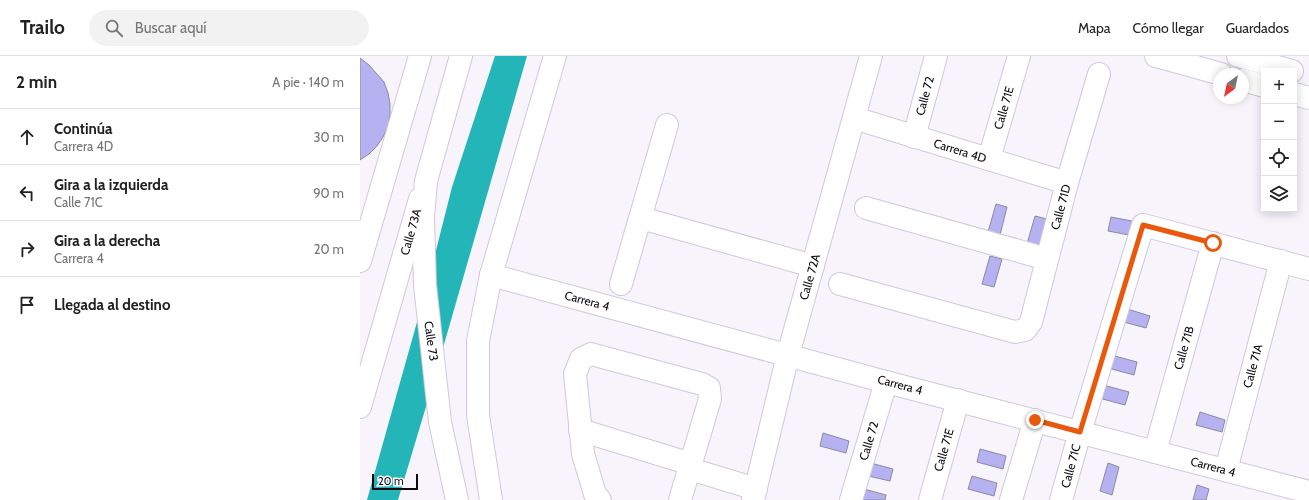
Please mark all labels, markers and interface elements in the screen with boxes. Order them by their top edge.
search box [89,10,369,46]
text: Trailo [20,16,65,39]
icon: search [103,17,125,39]
text: Buscar aquí [135,19,207,37]
text: Mapa [1078,19,1111,37]
text: Cómo llegar [1133,19,1204,37]
text: Guardados [1226,19,1289,37]
north arrow [1213,68,1249,104]
map controls [1261,68,1297,212]
button: + [1261,68,1297,104]
text: 2 min [16,72,57,92]
text: A pie · 140 m [272,74,344,90]
street label: Calle 72 [912,75,937,117]
street label: Calle 71E [990,84,1017,131]
button: − [1261,104,1297,140]
text: Continúa [54,120,112,138]
icon: ahead [16,126,38,148]
text: 30 m [314,129,344,145]
street label: Carrera 4D [932,135,989,166]
text: Carrera 4D [54,138,113,154]
button: locate [1261,140,1297,176]
text: Gira a la izquierda [54,176,168,194]
button: layers [1261,176,1297,212]
icon: left [16,182,38,204]
street label: Calle 71D [1047,182,1074,231]
text: 90 m [313,185,344,201]
text: Calle 71C [54,194,103,210]
street label: Calle 73A [397,206,424,257]
text: Gira a la derecha [54,232,160,250]
route start [1204,234,1222,252]
icon: right [16,238,38,260]
text: 20 m [314,241,344,257]
text: Carrera 4 [54,250,104,266]
street label: Calle 72A [796,251,823,302]
street label: Carrera 4 [563,287,611,314]
icon: arrive [16,294,38,316]
text: Llegada al destino [54,296,170,314]
street label: Calle 73 [421,320,442,362]
street label: Calle 71B [1170,324,1197,371]
street label: Calle 71A [1239,342,1266,390]
street label: Carrera 4 [876,371,924,398]
route end [1026,411,1044,429]
street label: Calle 72 [856,420,882,462]
street label: Calle 71E [930,426,957,473]
street label: Calle 71C [1057,442,1084,490]
street label: Carrera 4 [1189,453,1237,480]
scale bar [372,472,418,491]
text: 20 m [378,474,404,488]

